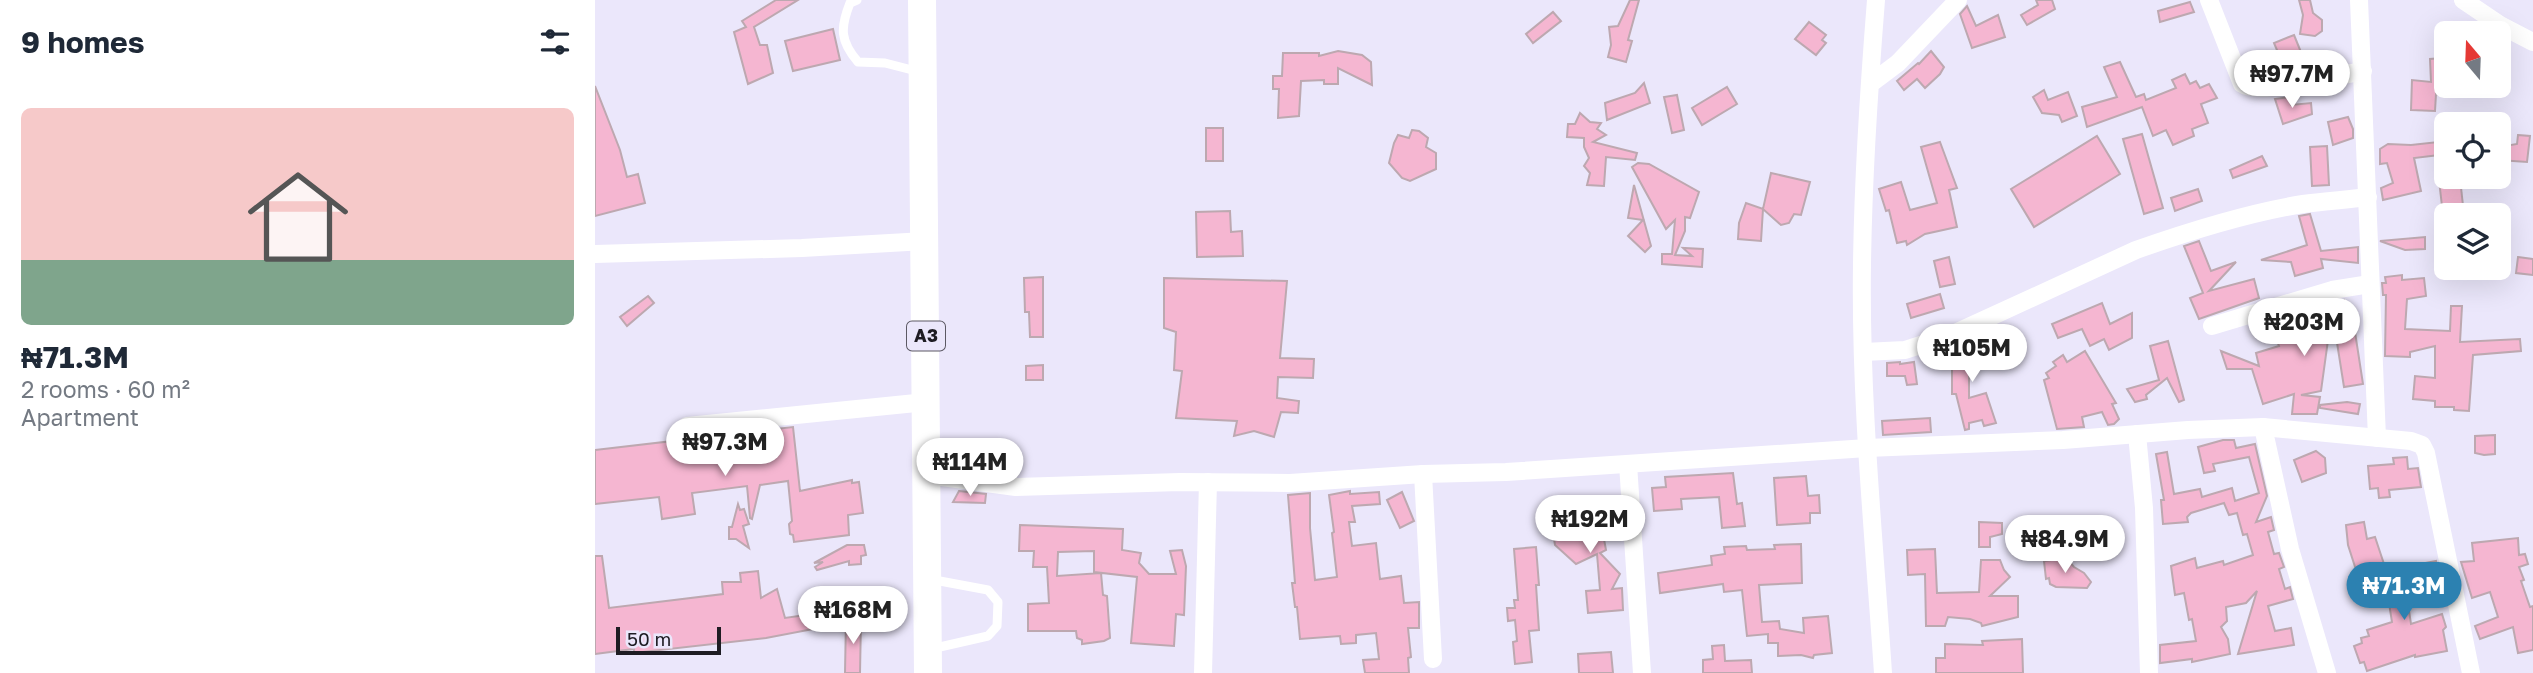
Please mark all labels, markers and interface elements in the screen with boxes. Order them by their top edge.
north arrow [2434,21,2511,98]
map controls [2434,21,2511,280]
icon: filters [536,23,574,61]
text: 9 homes [21,24,144,60]
pin: ₦97.7M [2235,50,2349,110]
text: ₦97.7M [2250,59,2334,87]
button: locate [2434,112,2511,189]
icon: home [235,154,361,280]
button: layers [2434,203,2511,280]
pin: ₦203M [2255,298,2353,358]
text: ₦203M [2264,307,2344,335]
road number: A3 [907,322,945,350]
pin: ₦105M [1923,324,2021,384]
text: ₦105M [1933,333,2011,361]
text: ₦71.3M [21,339,129,375]
text: 2 rooms · 60 m² [21,375,190,403]
text: Apartment [21,403,139,431]
pin: ₦97.3M [668,419,782,478]
text: ₦97.3M [682,427,768,455]
pin: ₦114M [921,438,1019,498]
text: ₦114M [932,447,1008,475]
pin: ₦192M [1541,496,1639,555]
text: ₦192M [1551,504,1629,532]
pin: ₦84.9M [2008,516,2122,575]
text: ₦84.9M [2021,524,2109,552]
pin: ₦71.3M [2347,562,2461,622]
text: ₦71.3M [2363,571,2445,599]
pin: ₦168M [804,586,902,646]
text: ₦168M [814,595,892,623]
scale bar [616,624,721,656]
text: 50 m [627,627,671,650]

